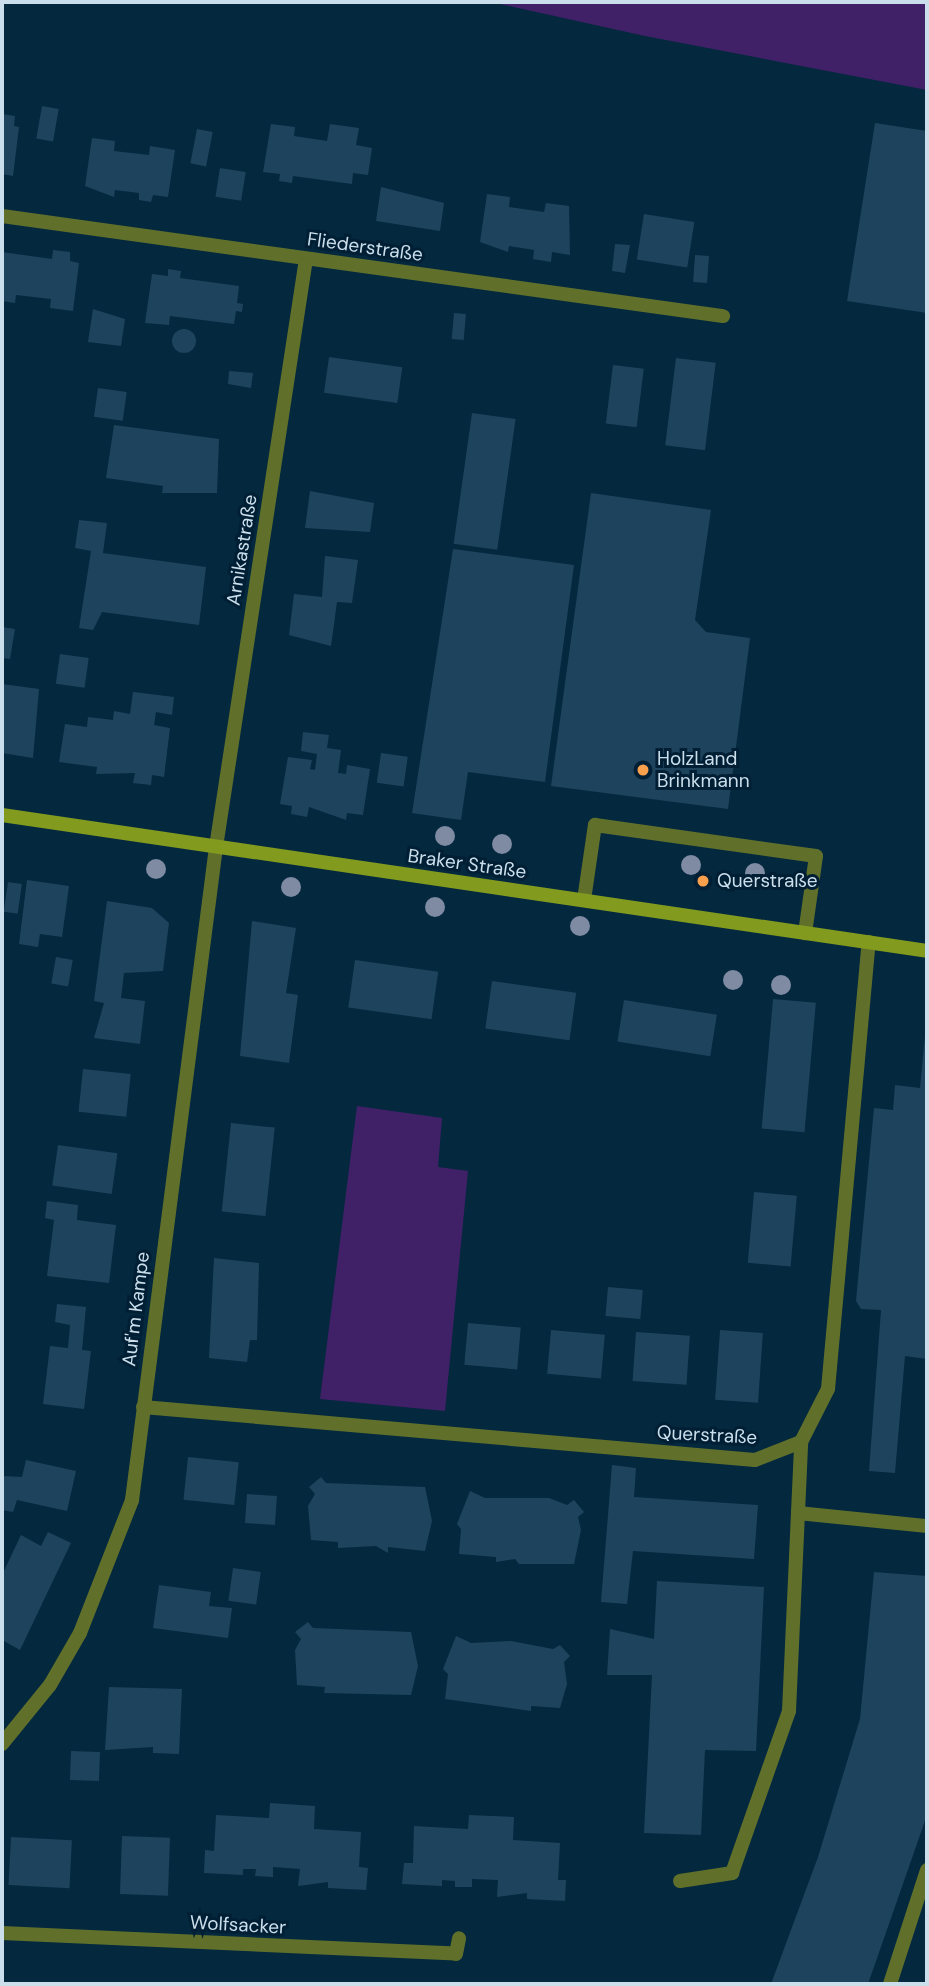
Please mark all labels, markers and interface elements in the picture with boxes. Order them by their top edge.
street label: Fliederstraße [306,228,424,266]
street label: Arnikastraße [222,493,262,607]
place label: HolzLand Brinkmann [657,748,750,792]
marker: HolzLand Brinkmann [635,762,651,778]
street label: Braker Straße [406,844,528,884]
place label: Querstraße [717,870,817,892]
marker: Querstraße [695,873,711,889]
street label: Auf'm Kampe [118,1250,154,1368]
street label: Querstraße [656,1421,758,1449]
street label: Wolfsacker [189,1911,287,1939]

